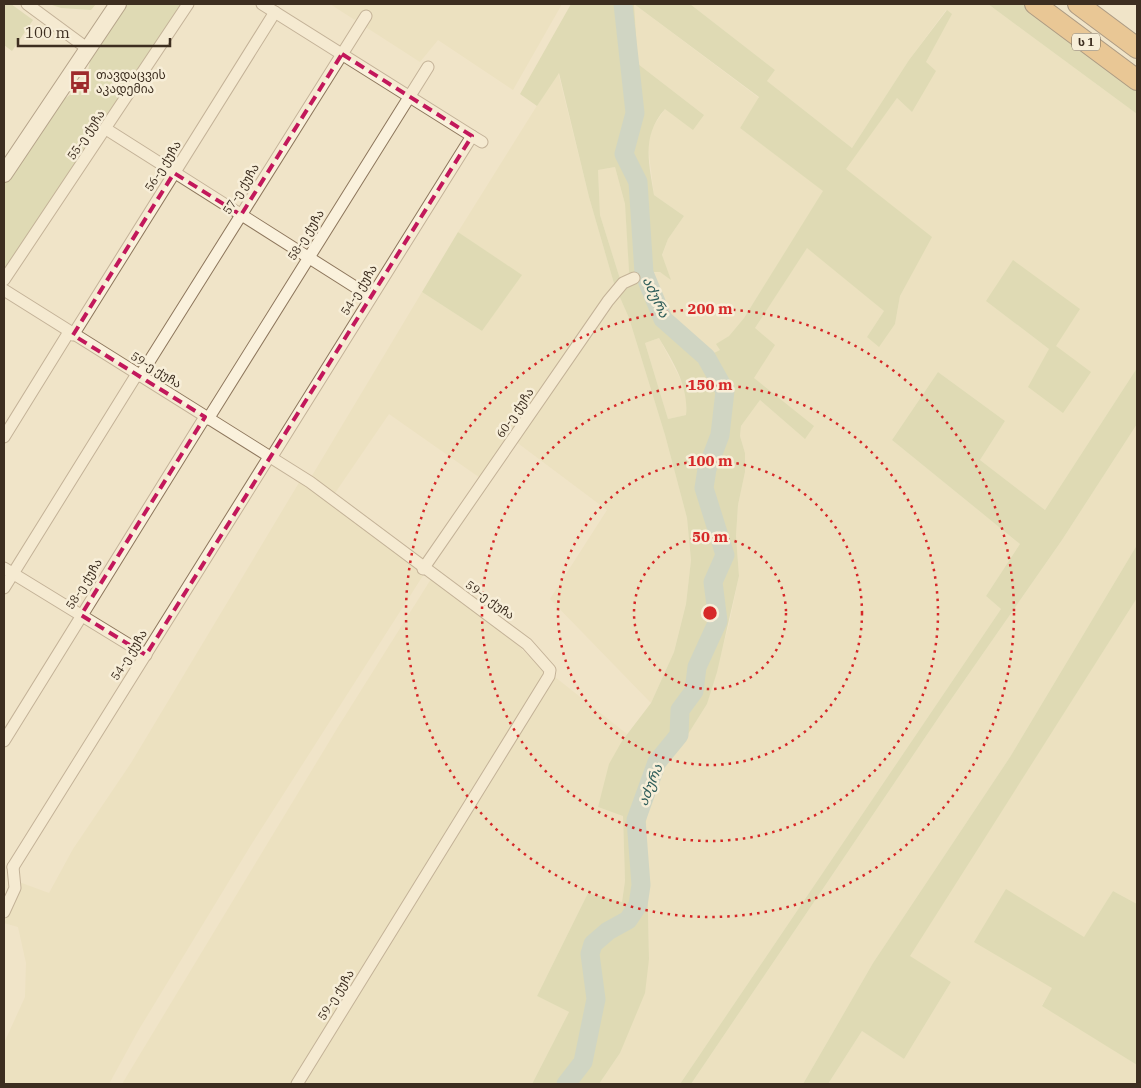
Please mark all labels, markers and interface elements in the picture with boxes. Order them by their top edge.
scale bar [18,15,170,47]
text: 100 m [25,23,70,42]
road number: ს 1 [1072,34,1100,51]
place label: თავდაცვის აკადემია [96,67,166,97]
bus stop icon: თავდაცვის აკადემია [67,69,93,95]
street label: 55-ე ქუჩა [63,107,108,163]
street label: 56-ე ქუჩა [141,138,184,194]
street label: 57-ე ქუჩა [219,161,262,217]
street label: 58-ე ქუჩა [284,207,327,263]
street label: 54-ე ქუჩა [337,262,380,318]
water label: აძურა [639,273,673,321]
text: 200 m [687,299,733,318]
street label: 59-ე ქუჩა [128,348,184,391]
text: 150 m [687,375,733,394]
street label: 60-ე ქუჩა [492,385,537,441]
text: 100 m [687,451,733,470]
text: 50 m [692,527,728,546]
street label: 58-ე ქუჩა [62,556,105,612]
street label: 59-ე ქუჩა [463,577,518,622]
centre of rings [701,604,719,622]
street label: 54-ე ქუჩა [107,627,150,683]
water label: აძურა [634,761,667,809]
street label: 59-ე ქუჩა [314,967,357,1023]

